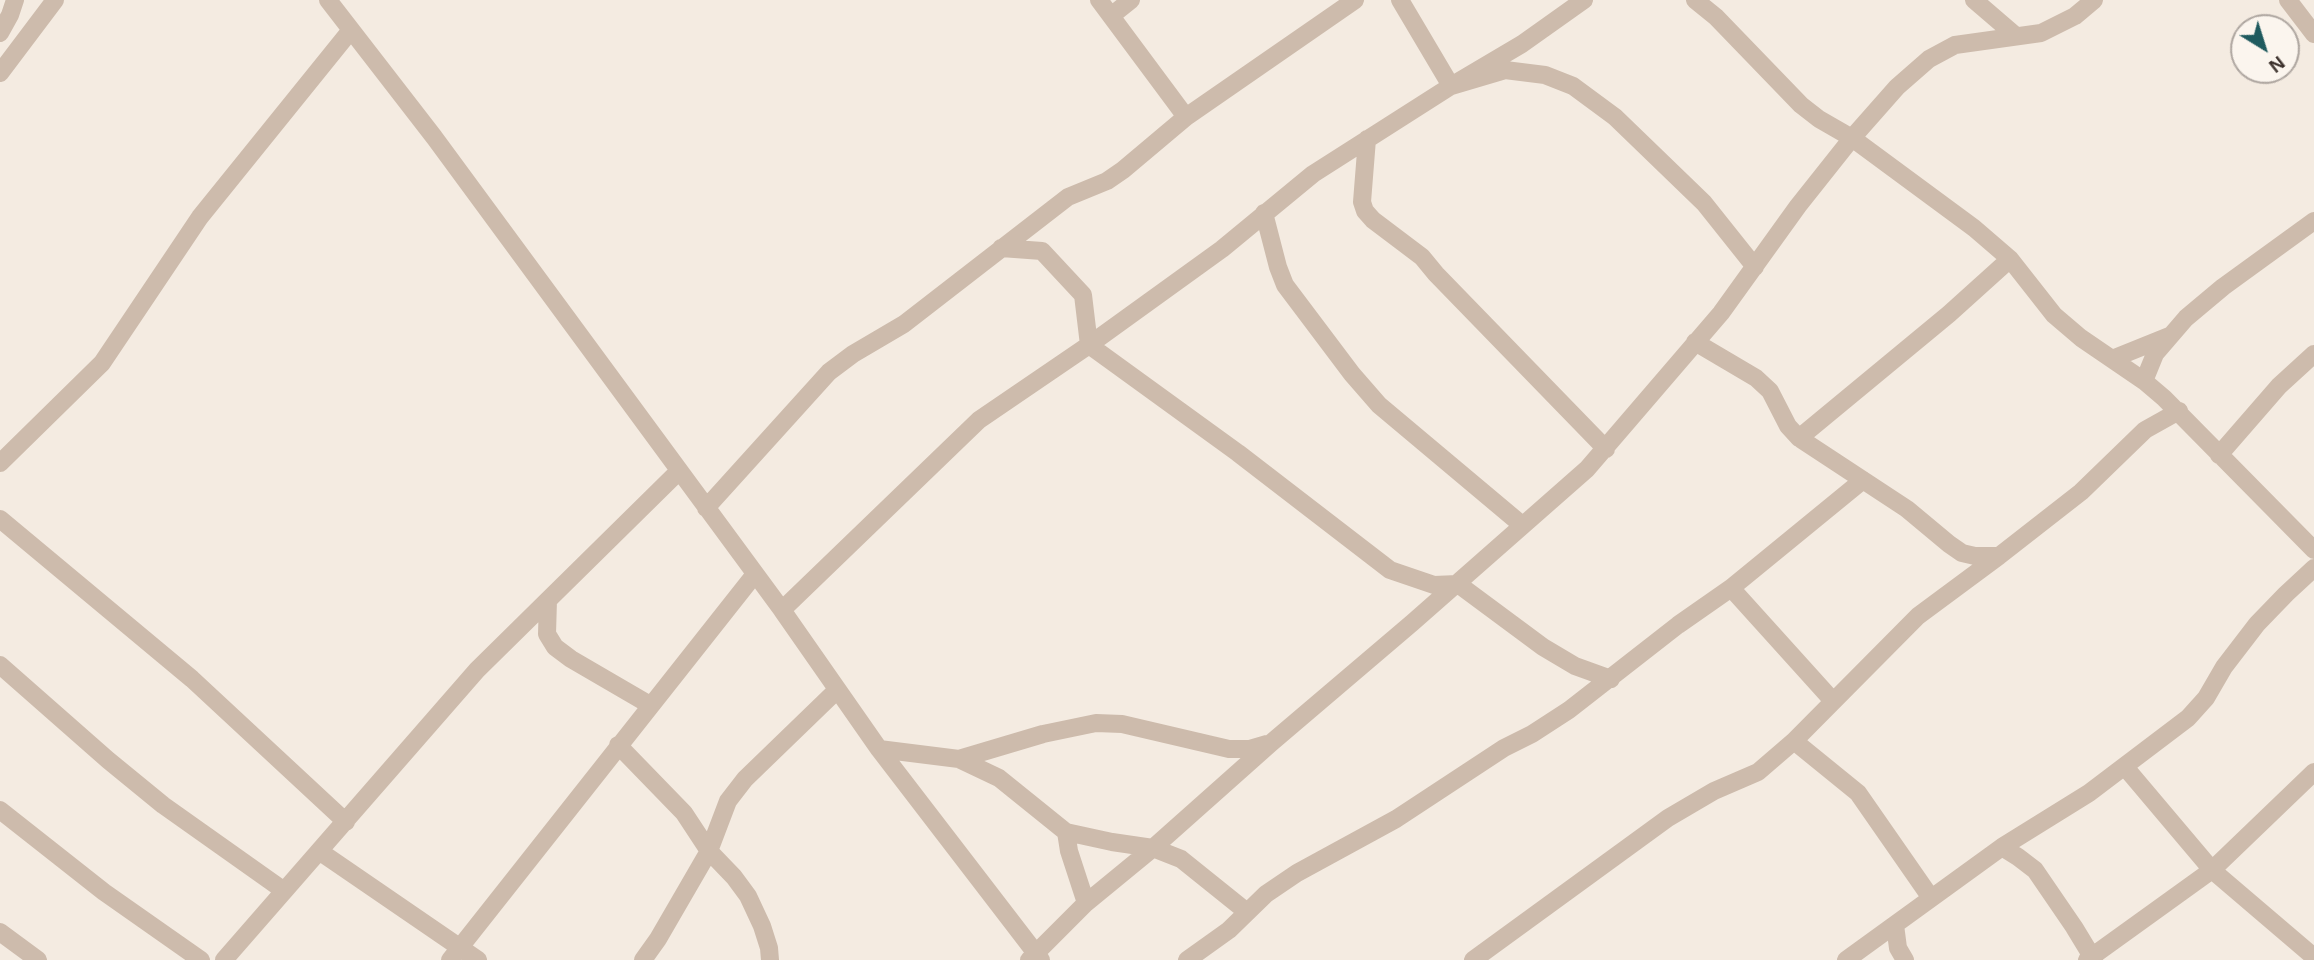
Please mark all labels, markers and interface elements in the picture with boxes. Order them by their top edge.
north arrow [2230,14,2300,84]
text: N [2265,52,2289,77]

